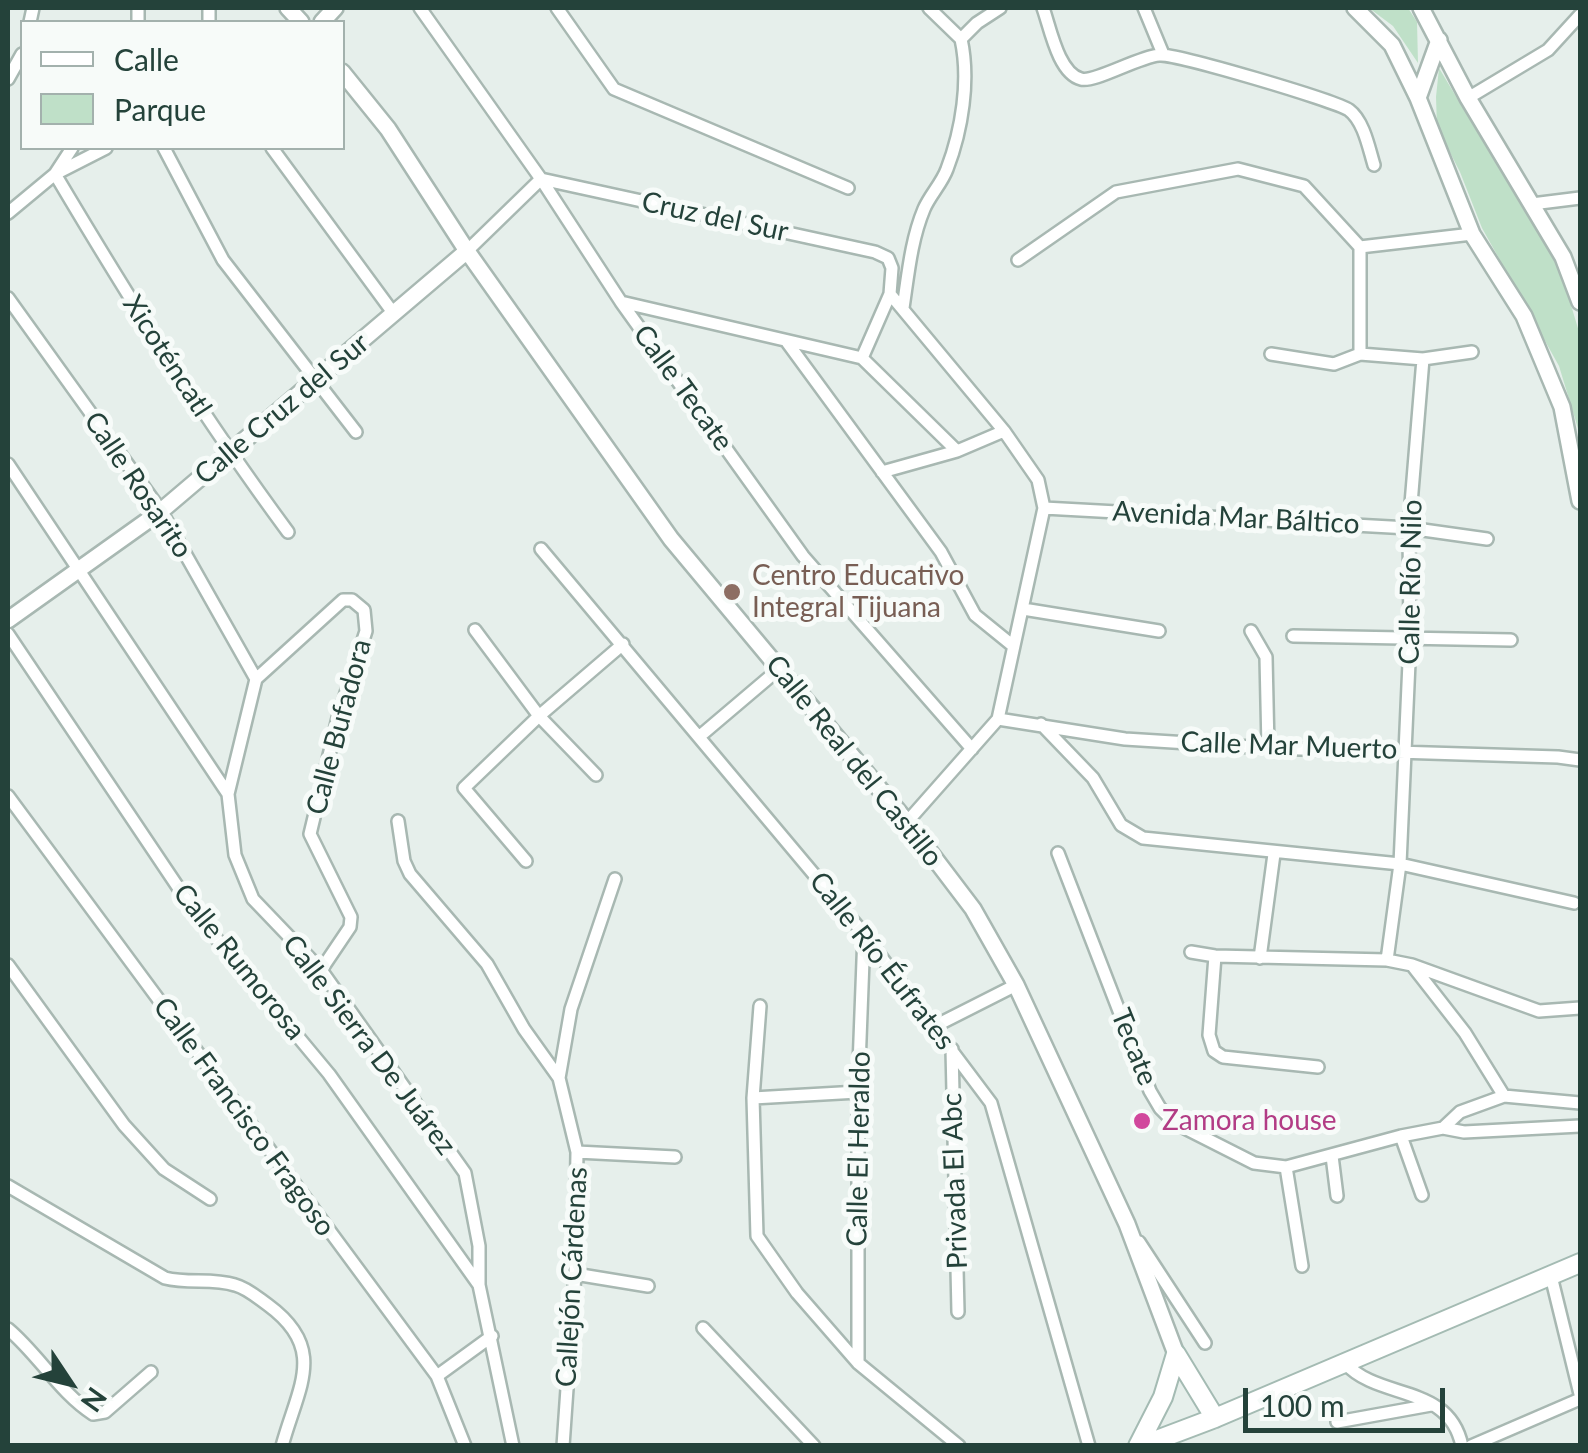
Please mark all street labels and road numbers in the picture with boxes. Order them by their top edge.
street label: Cruz del Sur [639,185,791,249]
street label: Xicoténcatl [115,289,219,423]
street label: Calle Tecate [626,318,740,458]
street label: Calle Cruz del Sur [188,326,376,492]
street label: Calle Rosarito [77,406,199,564]
street label: Avenida Mar Báltico [1112,495,1360,541]
street label: Calle Río Nilo [1393,499,1429,665]
street label: Calle Bufadora [299,636,379,818]
street label: Calle Real del Castillo [758,649,950,873]
street label: Calle Mar Muerto [1180,725,1398,767]
street label: Calle Río Éufrates [802,865,962,1057]
street label: Calle Rumorosa [166,877,312,1047]
street label: Calle Sierra De Juárez [275,928,463,1162]
street label: Calle Francisco Fragoso [146,991,342,1243]
street label: Tecate [1103,1004,1165,1090]
street label: Calle El Heraldo [840,1051,878,1247]
street label: Privada El Abc [935,1092,975,1270]
street label: Callejón Cárdenas [549,1166,595,1388]

